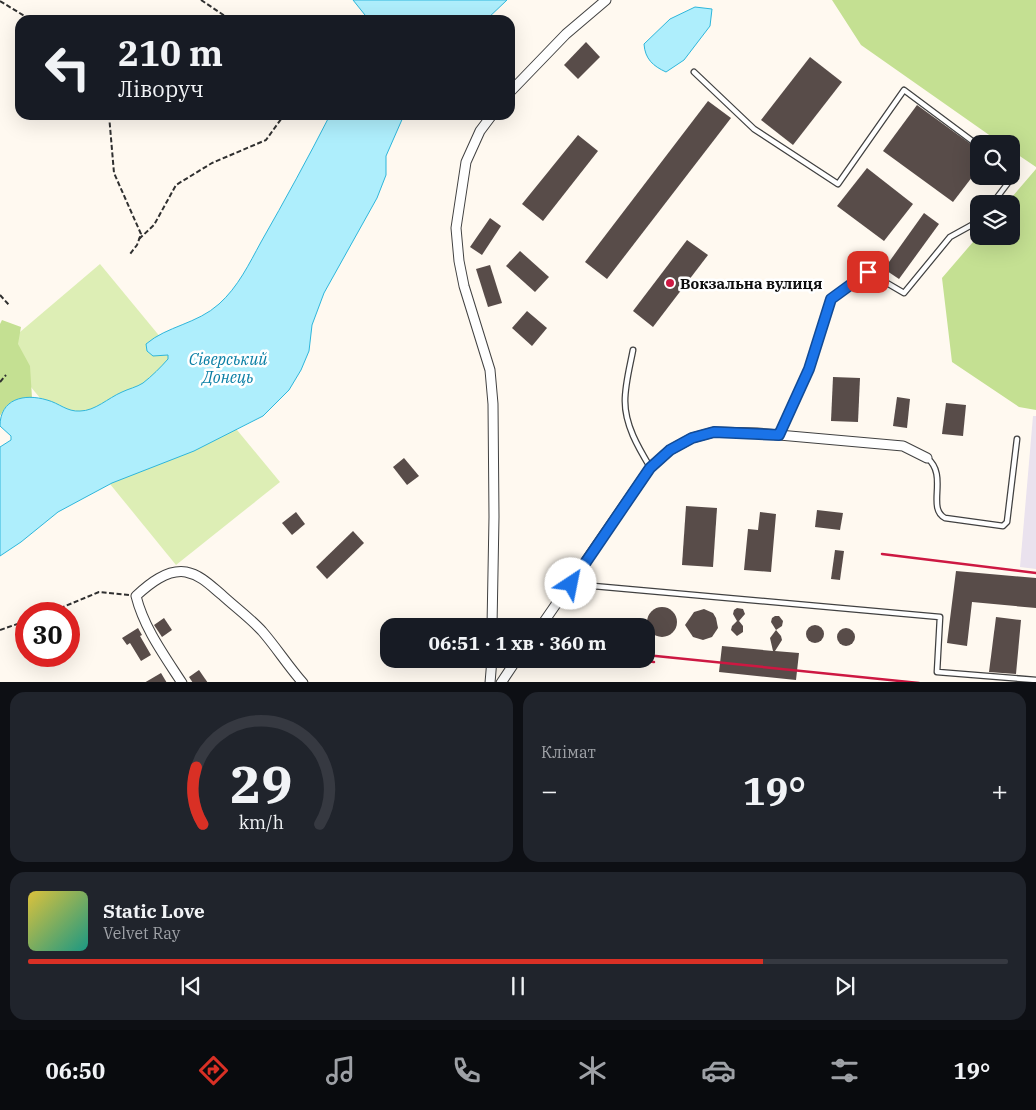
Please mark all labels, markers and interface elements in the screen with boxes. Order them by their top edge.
text: 210 m [118,30,223,76]
icon: left [35,35,100,100]
text: Ліворуч [118,74,204,103]
map controls [970,135,1020,245]
button: search [970,135,1020,185]
button: layers [970,195,1020,245]
pin [847,251,889,293]
icon: arrive [854,258,882,286]
place label: Вокзальна вулиця [680,274,822,293]
marker: Вокзальна вулиця [664,277,676,289]
water label: Сіверський Донець [189,349,267,387]
position arrow [544,557,596,609]
speed limit sign: 30 [15,602,80,667]
text: 06:51 · 1 хв · 360 m [429,631,606,655]
text: Клімат [541,742,596,762]
text: 29 [230,750,293,817]
text: 19° [743,766,806,815]
text: − [541,772,558,809]
text: + [991,772,1008,809]
text: km/h [239,811,284,834]
text: Static Love [103,899,205,923]
text: Velvet Ray [103,923,180,943]
icon: previous [177,972,205,1000]
icon: pause [504,972,532,1000]
icon: next [831,972,859,1000]
icon: directions [196,1053,231,1088]
icon: music [323,1053,358,1088]
icon: phone [449,1053,484,1088]
icon: climate [575,1053,610,1088]
icon: car [701,1053,736,1088]
icon: filters [827,1053,862,1088]
text: 06:50 [46,1056,105,1085]
text: 19° [954,1056,990,1085]

